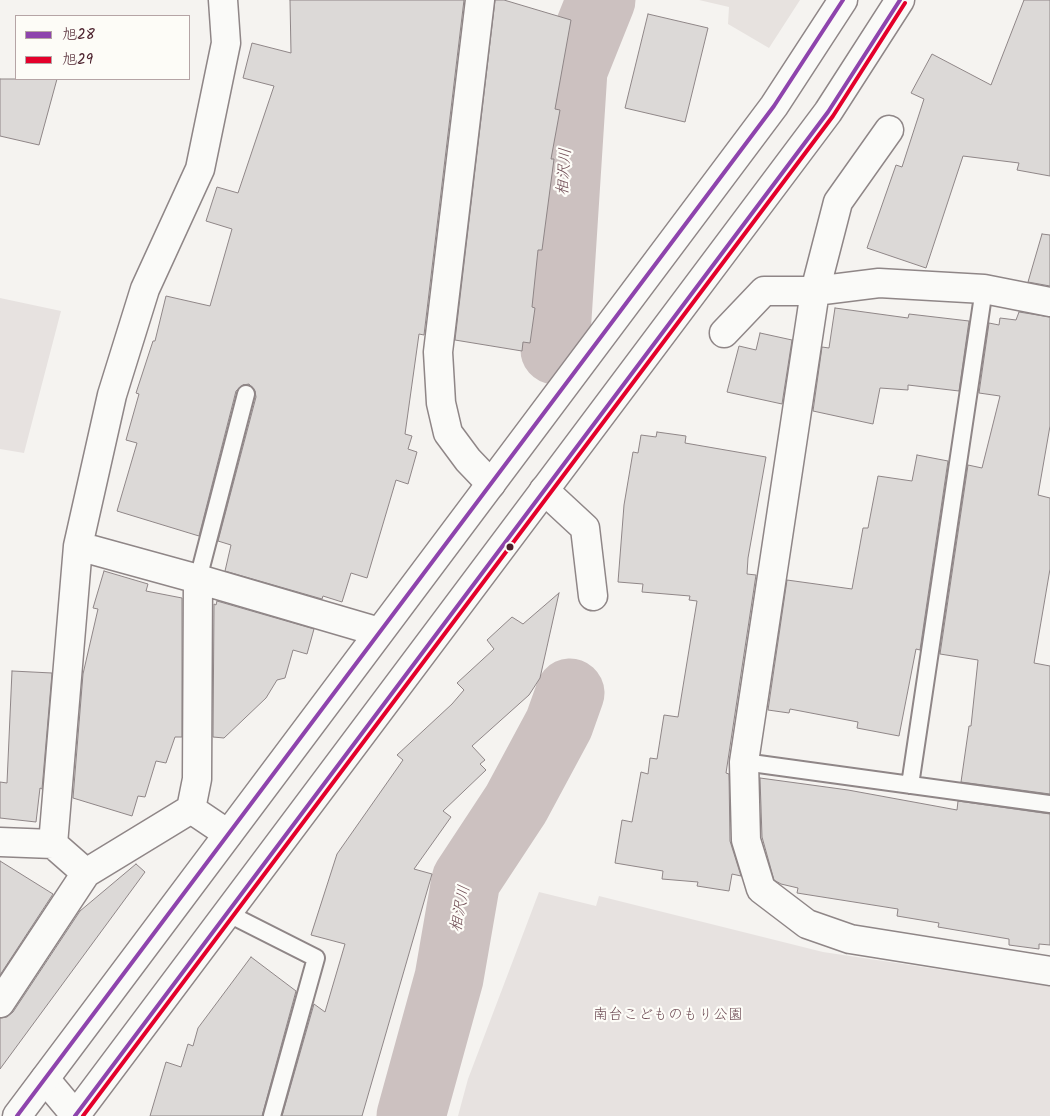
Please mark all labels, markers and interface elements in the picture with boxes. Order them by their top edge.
legend [15,15,190,80]
text: 旭28 [62,23,95,47]
text: 旭29 [62,48,93,72]
water label: 相沢川 [555,147,577,197]
unlabelled marker [505,542,515,552]
water label: 相沢川 [448,884,476,934]
park label: 南台こどものもり公園 [593,1007,743,1025]

